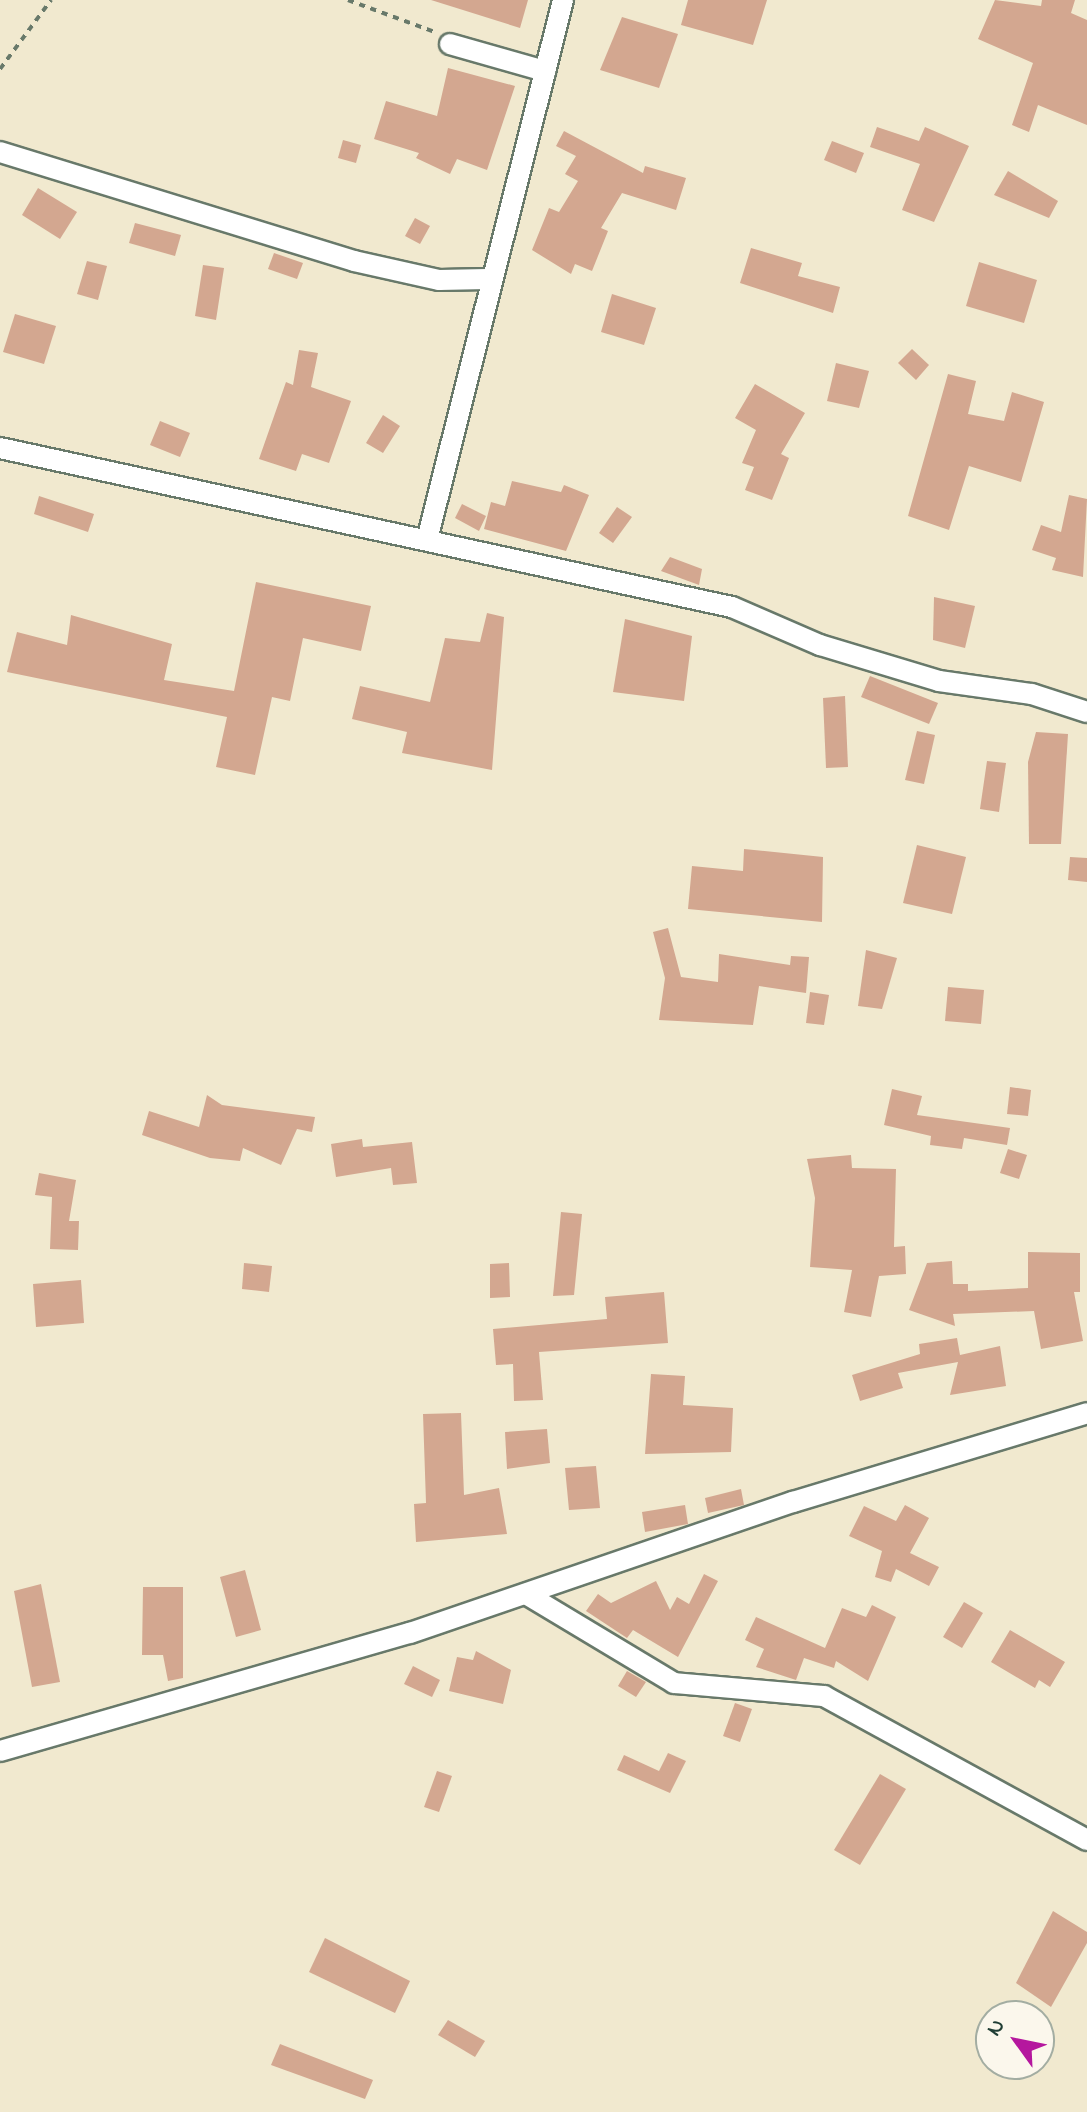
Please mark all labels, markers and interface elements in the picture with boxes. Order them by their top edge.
north arrow [975,2000,1055,2080]
text: N [979,2013,1014,2043]

